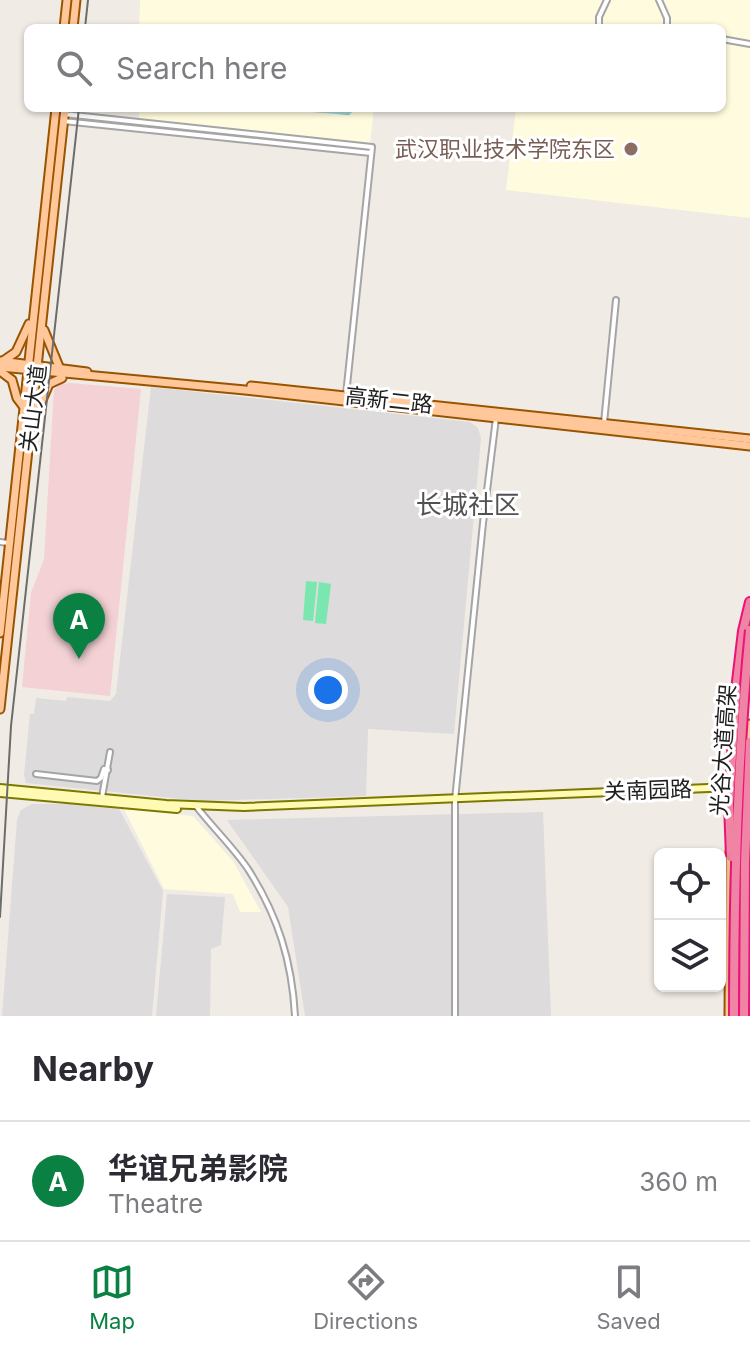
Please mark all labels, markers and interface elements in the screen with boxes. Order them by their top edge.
search box [24,24,726,112]
icon: search [52,46,96,90]
text: Search here [116,50,288,86]
place label: 武汉职业技术学院东区 [395,136,615,162]
marker: 武汉职业技术学院东区 [622,140,640,158]
street label: 关山大道 [15,363,51,453]
street label: 高新二路 [344,382,434,418]
district label: 长城社区 [416,489,520,520]
pin: A [53,593,105,659]
your location [308,670,348,710]
street label: 光谷大道高架 [705,683,741,817]
street label: 关南园路 [604,775,692,805]
map controls [654,848,726,992]
button: locate [654,848,726,920]
button: layers [654,920,726,992]
text: Nearby [32,1048,154,1089]
text: 华谊兄弟影院 [108,1150,288,1186]
text: A [48,1166,68,1197]
text: 360 m [639,1166,718,1197]
text: Theatre [108,1188,203,1219]
tab: Map [89,1260,135,1334]
tab: Directions [313,1260,418,1334]
tab: Saved [596,1260,661,1334]

